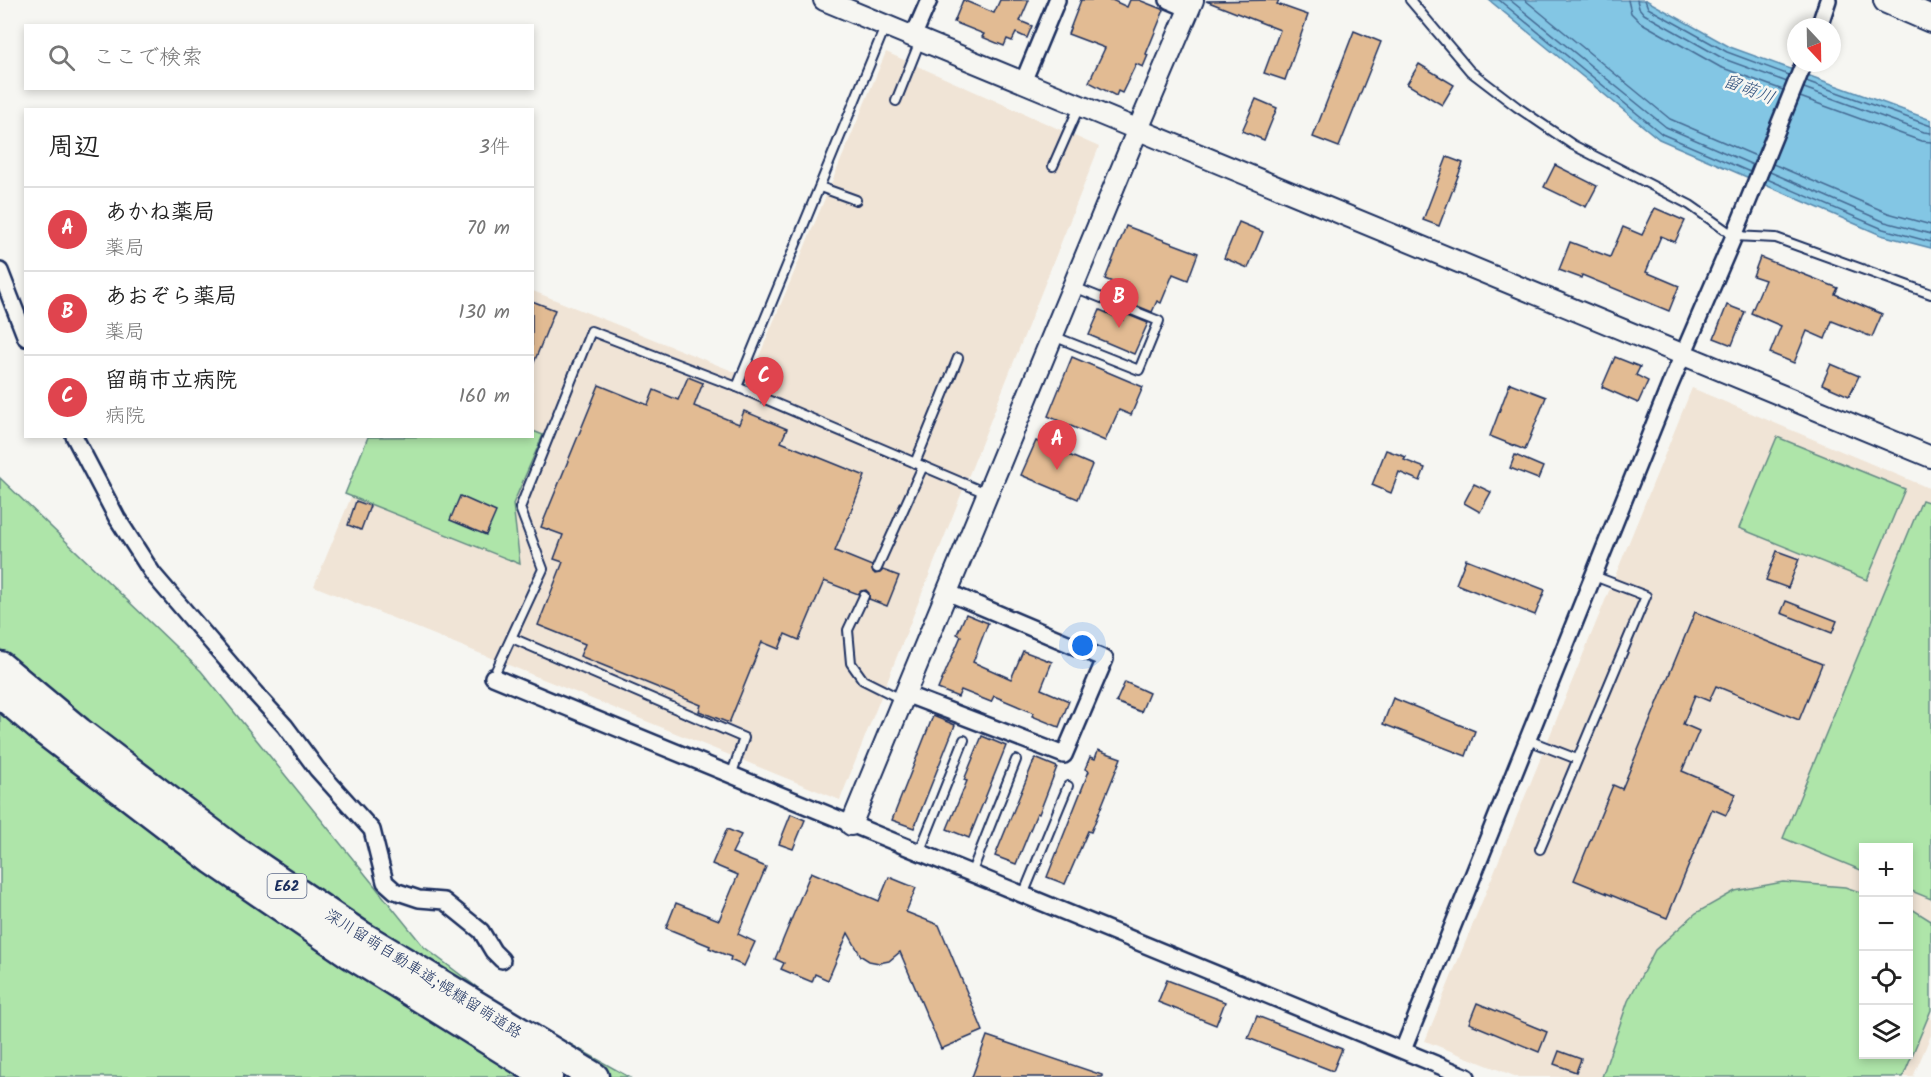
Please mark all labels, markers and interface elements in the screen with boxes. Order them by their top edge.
north arrow [1787,18,1841,72]
search box [24,24,534,90]
icon: search [45,41,78,74]
text: ここで検索 [93,41,203,76]
water label: 留萌川 [1718,67,1779,114]
text: 周辺 [48,127,100,169]
text: 3件 [479,132,510,164]
text: あかね薬局 [105,196,215,231]
text: A [61,213,74,245]
text: 70 m [467,213,510,245]
text: 薬局 [105,233,145,265]
pin: B [1100,278,1138,328]
text: あおぞら薬局 [105,280,237,315]
text: B [61,297,74,329]
text: 130 m [458,297,510,329]
text: 薬局 [105,317,145,349]
pin: C [744,358,783,407]
text: 留萌市立病院 [105,364,237,399]
text: C [61,381,74,413]
text: 160 m [459,381,510,413]
text: 病院 [105,401,145,433]
pin: A [1038,420,1076,470]
your location [1068,631,1097,660]
map controls [1859,843,1913,1059]
button: + [1859,843,1913,897]
road number: E62 [268,874,306,898]
button: − [1859,897,1913,951]
street label: 深川留萌自動車道;幌糠留萌道路 [320,903,527,1046]
button: locate [1859,951,1913,1005]
button: layers [1859,1005,1913,1059]

